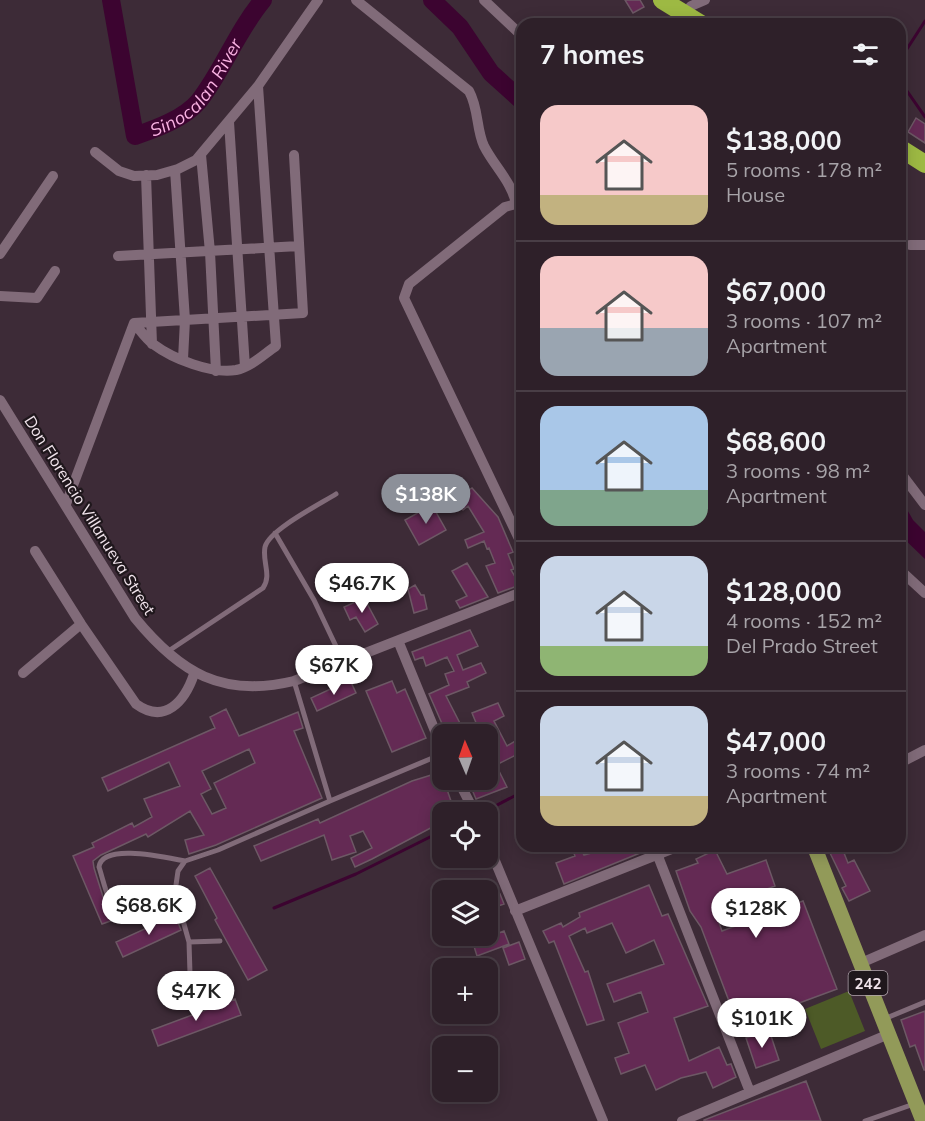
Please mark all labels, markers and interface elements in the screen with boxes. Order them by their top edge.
water label: Sinocalan River [146,33,247,141]
text: 7 homes [540,38,644,71]
icon: filters [849,38,882,71]
text: $138,000 [726,124,842,157]
icon: home [588,129,660,201]
text: 5 rooms · 178 m² [726,157,882,182]
text: House [726,182,785,207]
text: $67,000 [726,275,826,308]
icon: home [588,280,660,352]
text: 3 rooms · 107 m² [726,308,882,333]
text: Apartment [726,333,827,358]
street label: Don Florencio Villanueva Street [20,412,160,619]
text: $68,600 [726,425,826,458]
icon: home [588,430,660,502]
text: 3 rooms · 98 m² [726,458,870,483]
pin: $138K [384,474,468,525]
text: $138K [395,481,457,506]
text: Apartment [726,483,827,508]
pin: $46.7K [313,563,411,614]
text: $46.7K [329,570,395,595]
text: $128,000 [726,575,842,608]
icon: home [588,580,660,652]
text: 4 rooms · 152 m² [726,608,882,633]
text: Del Prado Street [726,633,878,658]
pin: $67K [298,645,370,696]
text: $67K [309,652,359,677]
north arrow [432,724,498,790]
map controls [432,724,498,1102]
text: $47,000 [726,725,826,758]
icon: home [588,730,660,802]
text: 3 rooms · 74 m² [726,758,870,783]
text: Apartment [726,783,827,808]
button: locate [432,802,498,868]
button: layers [432,880,498,946]
pin: $68.6K [100,885,198,936]
pin: $128K [714,888,798,939]
text: $68.6K [116,892,182,917]
text: $128K [725,895,787,920]
button: + [432,958,498,1024]
pin: $47K [160,971,232,1022]
road number: 242 [848,971,888,995]
text: $47K [171,978,221,1003]
pin: $101K [720,998,804,1049]
text: $101K [731,1005,793,1030]
button: − [432,1036,498,1102]

